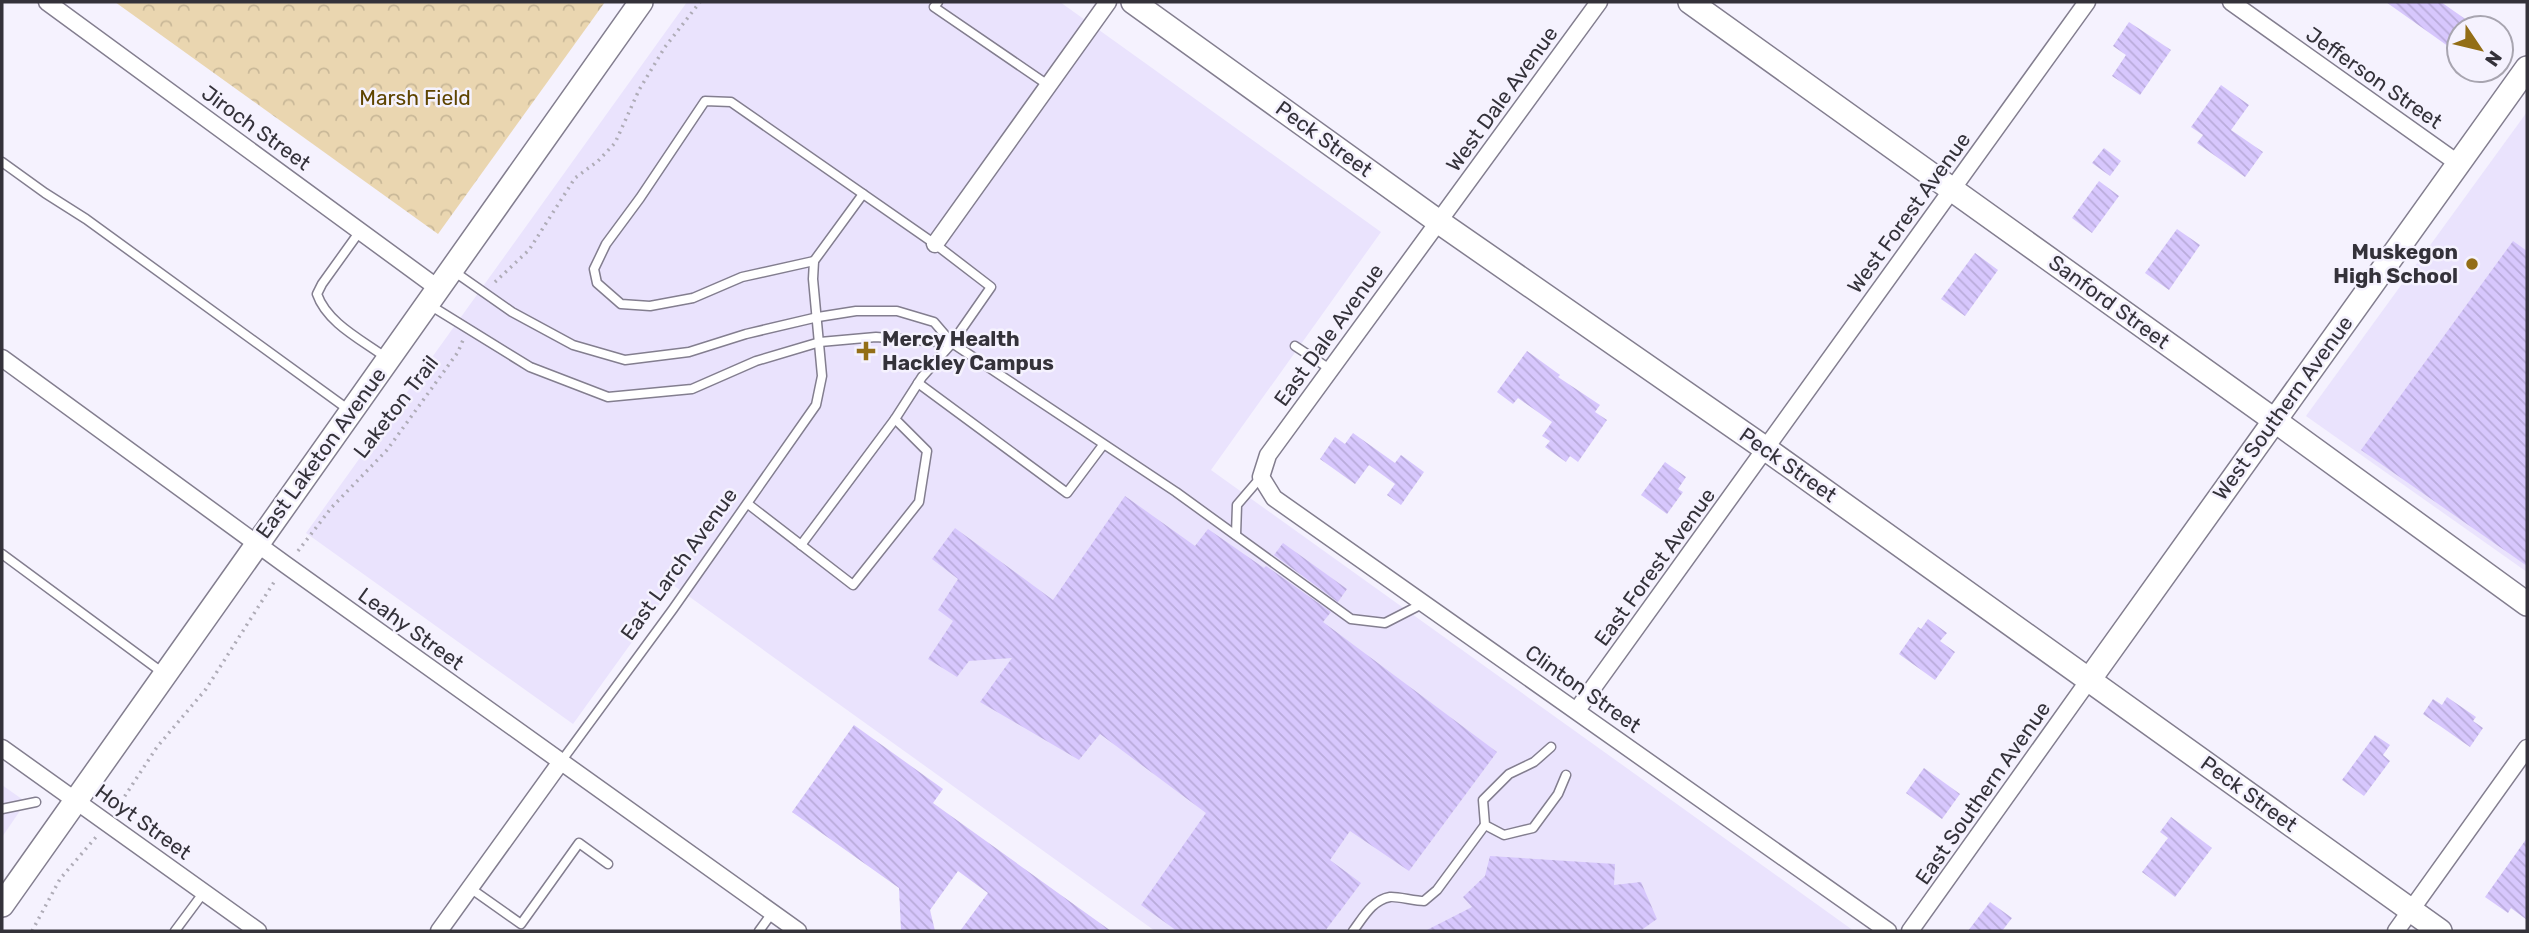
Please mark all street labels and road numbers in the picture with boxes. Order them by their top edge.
street label: West Dale Avenue [1441,21,1563,176]
street label: Jefferson Street [2301,21,2447,134]
street label: Jiroch Street [197,80,316,175]
street label: Peck Street [1271,95,1377,182]
street label: West Forest Avenue [1842,127,1975,298]
street label: Sanford Street [2044,249,2175,354]
street label: East Dale Avenue [1269,259,1389,411]
street label: West Southern Avenue [2207,311,2358,505]
street label: Laketon Trail [348,351,443,463]
street label: East Laketon Avenue [250,362,391,543]
street label: Peck Street [1735,422,1842,507]
street label: East Larch Avenue [615,483,742,645]
street label: East Forest Avenue [1589,483,1720,651]
street label: Leahy Street [354,582,469,675]
street label: Clinton Street [1521,639,1646,738]
street label: East Southern Avenue [1910,696,2055,889]
street label: Peck Street [2196,750,2302,837]
street label: Hoyt Street [91,778,196,865]

